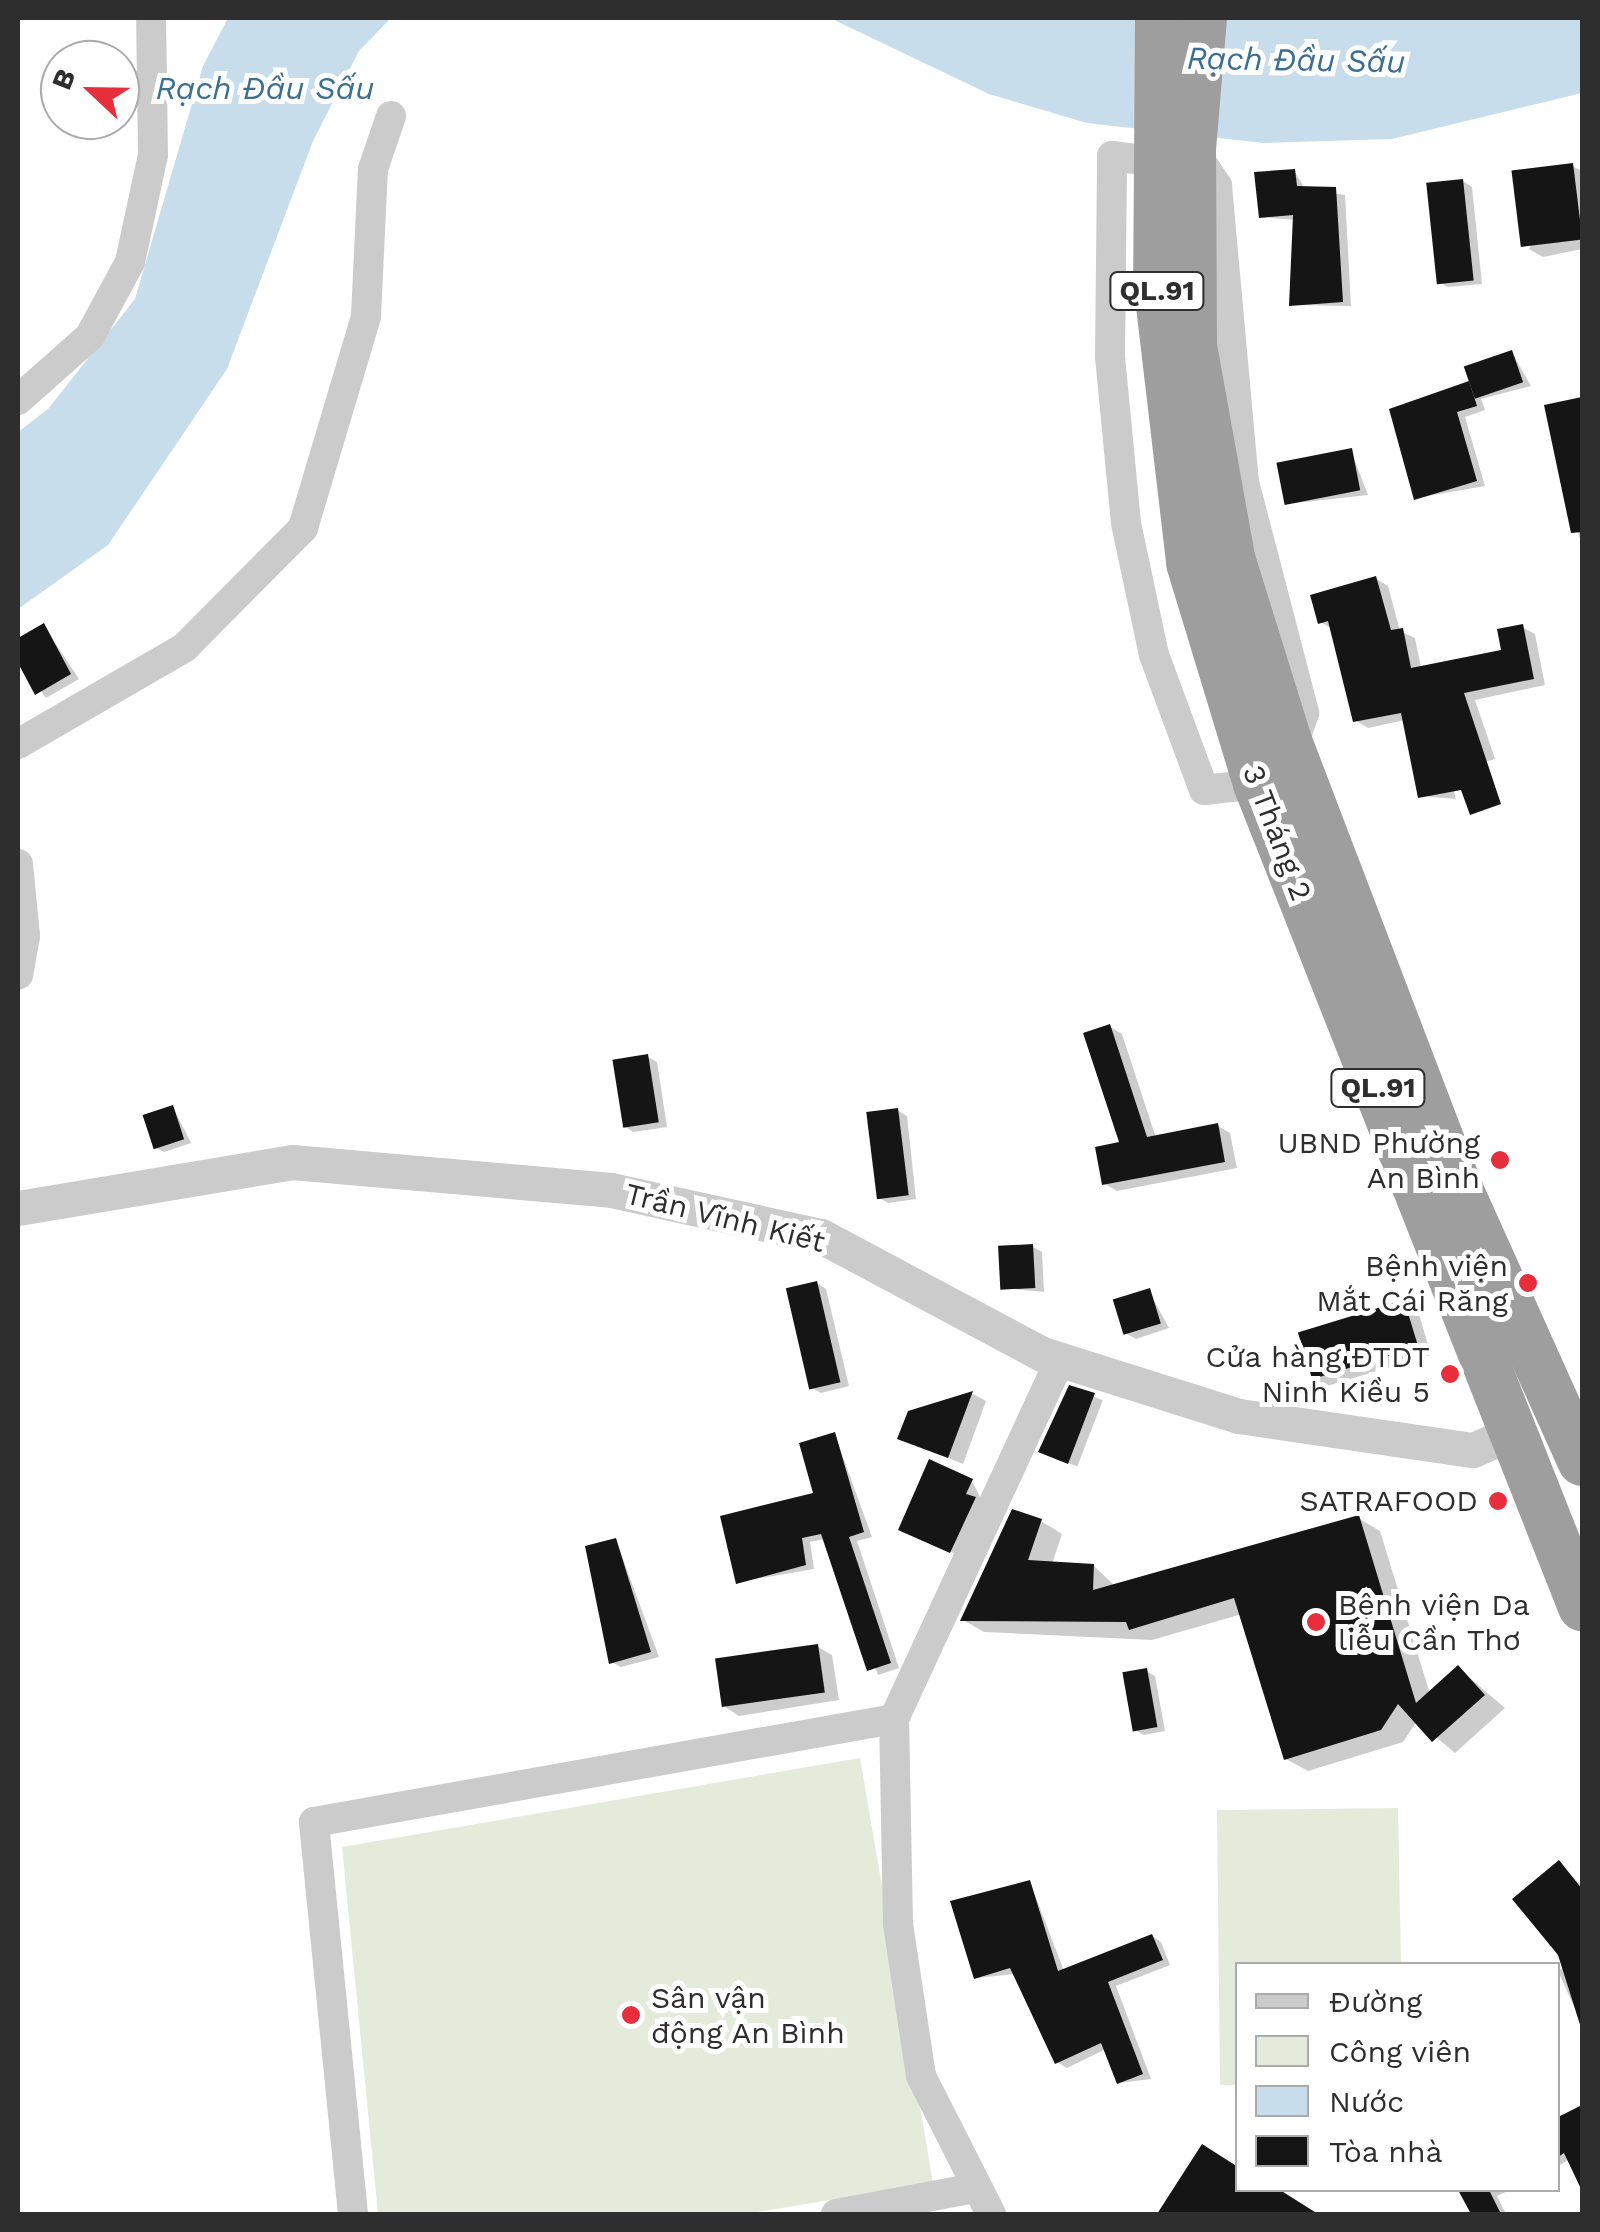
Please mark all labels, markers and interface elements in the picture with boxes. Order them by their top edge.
water label: Rạch Đầu Sấu [1186,39,1406,81]
north arrow [40,40,140,140]
text: B [45,64,82,94]
water label: Rạch Đầu Sấu [156,69,374,107]
road number: QL.91 [1107,268,1207,314]
street label: 3 Tháng 2 [1235,760,1319,906]
road number: QL.91 [1328,1065,1428,1111]
place label: UBND Phường An Bình [1277,1125,1480,1196]
marker: UBND Phường An Bình [1489,1149,1511,1171]
street label: Trần Vĩnh Kiết [621,1176,829,1260]
place label: Bệnh viện Mắt Cái Răng [1316,1248,1508,1318]
marker: Bệnh viện Mắt Cái Răng [1517,1272,1539,1294]
place label: Cửa hàng ĐTDT Ninh Kiều 5 [1205,1339,1430,1410]
marker: Cửa hàng ĐTDT Ninh Kiều 5 [1439,1363,1461,1385]
place label: SATRAFOOD [1300,1483,1478,1519]
marker: SATRAFOOD [1487,1490,1509,1512]
place label: Bệnh viện Da liễu Cần Thơ [1338,1587,1531,1658]
marker: Bệnh viện Da liễu Cần Thơ [1303,1609,1329,1635]
legend [1235,1962,1560,2192]
place label: Sân vận động An Bình [651,1980,846,2050]
text: Đường [1329,1984,1422,2019]
marker: Sân vận động An Bình [620,2004,642,2026]
text: Công viên [1329,2034,1471,2069]
text: Nước [1329,2084,1404,2119]
text: Tòa nhà [1329,2134,1442,2169]

